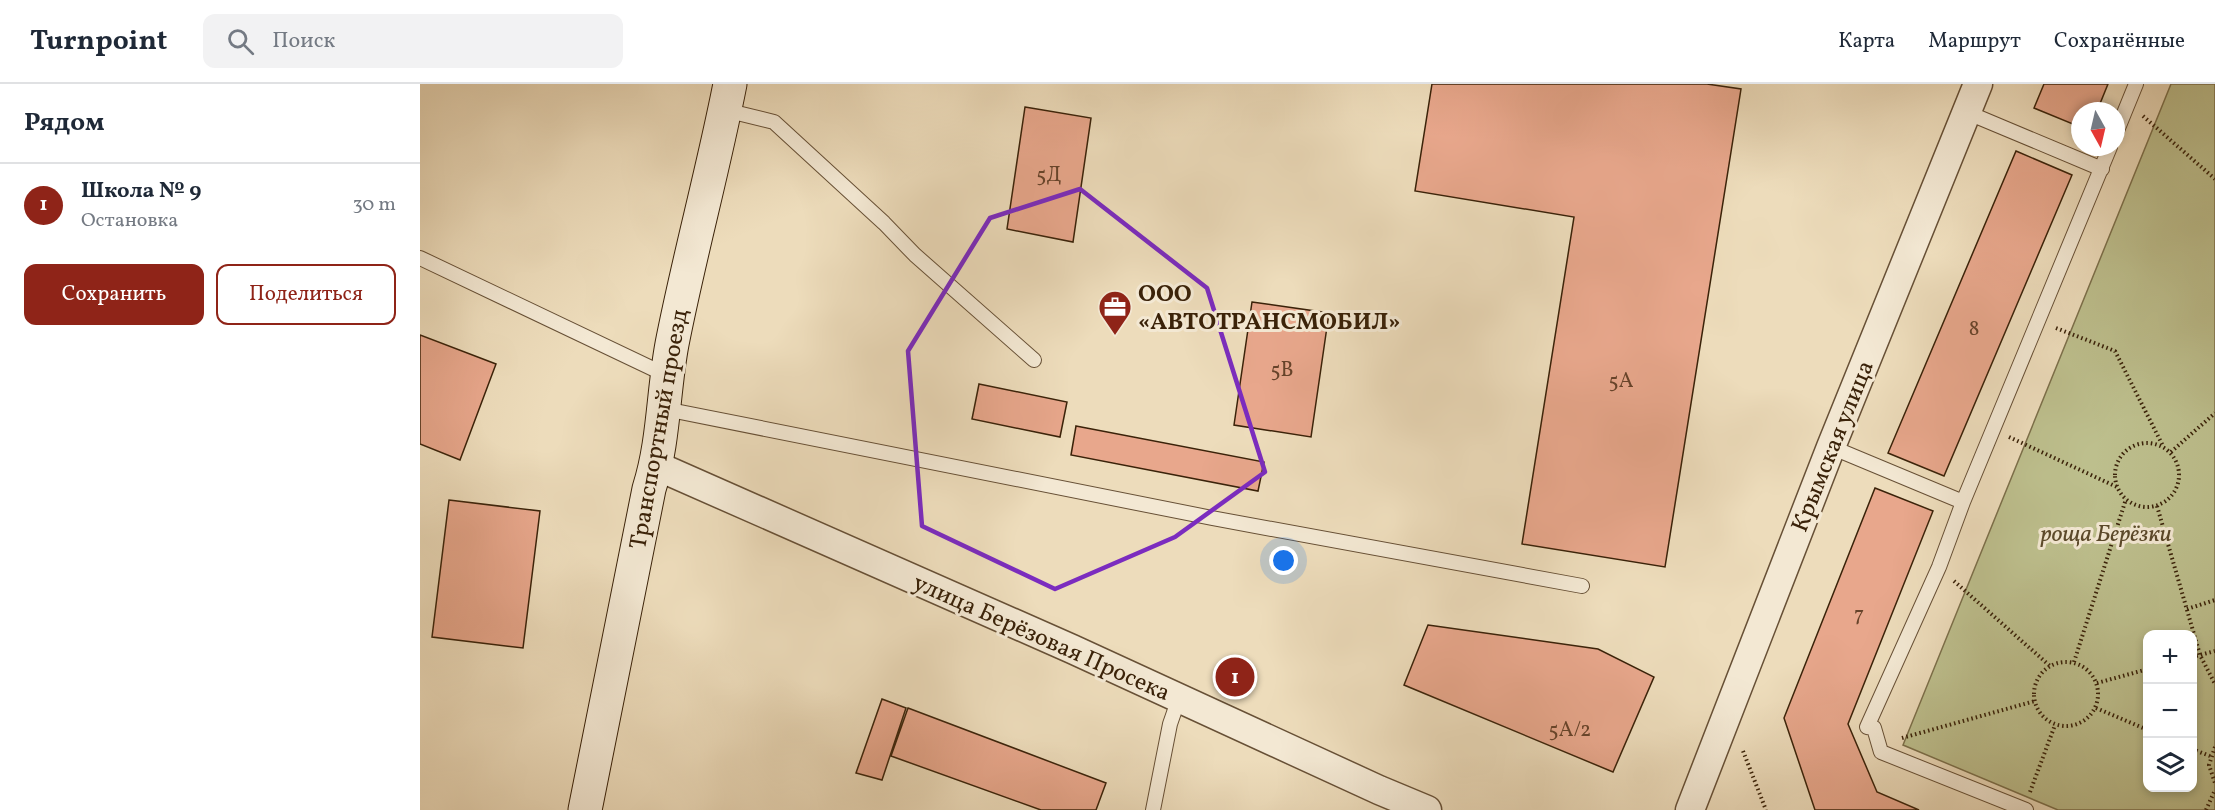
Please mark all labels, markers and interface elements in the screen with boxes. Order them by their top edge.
search box [203,14,623,68]
text: Turnpoint [30,22,167,61]
icon: search [224,25,257,58]
text: Поиск [272,26,335,57]
text: Карта [1838,27,1895,56]
text: Маршрут [1928,27,2021,56]
text: Сохранённые [2054,27,2185,56]
north arrow [2071,102,2125,156]
text: Рядом [24,105,104,141]
house number: 5Д [1036,161,1062,190]
text: Школа № 9 [81,176,201,207]
text: 1 [39,191,48,219]
text: 30 m [352,191,396,219]
text: Остановка [81,207,178,235]
button: Сохранить [24,264,204,325]
button: Поделиться [216,264,396,325]
place label: ООО «АВТОТРАНСМОБИЛ» [1138,278,1401,340]
office icon: ООО «АВТОТРАНСМОБИЛ» [1097,289,1133,336]
street label: Транспортный проезд [622,306,698,552]
house number: 8 [1969,315,1979,344]
house number: 5В [1270,356,1294,385]
street label: Крымская улица [1784,356,1884,538]
house number: 5А [1609,367,1634,396]
park label: роща Берёзки [2040,518,2172,552]
your location [1269,546,1298,575]
street label: улица Берёзовая Просека [907,567,1175,711]
house number: 7 [1854,601,1864,630]
map controls [2143,630,2197,792]
button: + [2143,630,2197,684]
pin: 1 [1216,654,1254,700]
button: − [2143,684,2197,738]
house number: 5А/2 [1549,716,1591,745]
button: layers [2143,738,2197,792]

